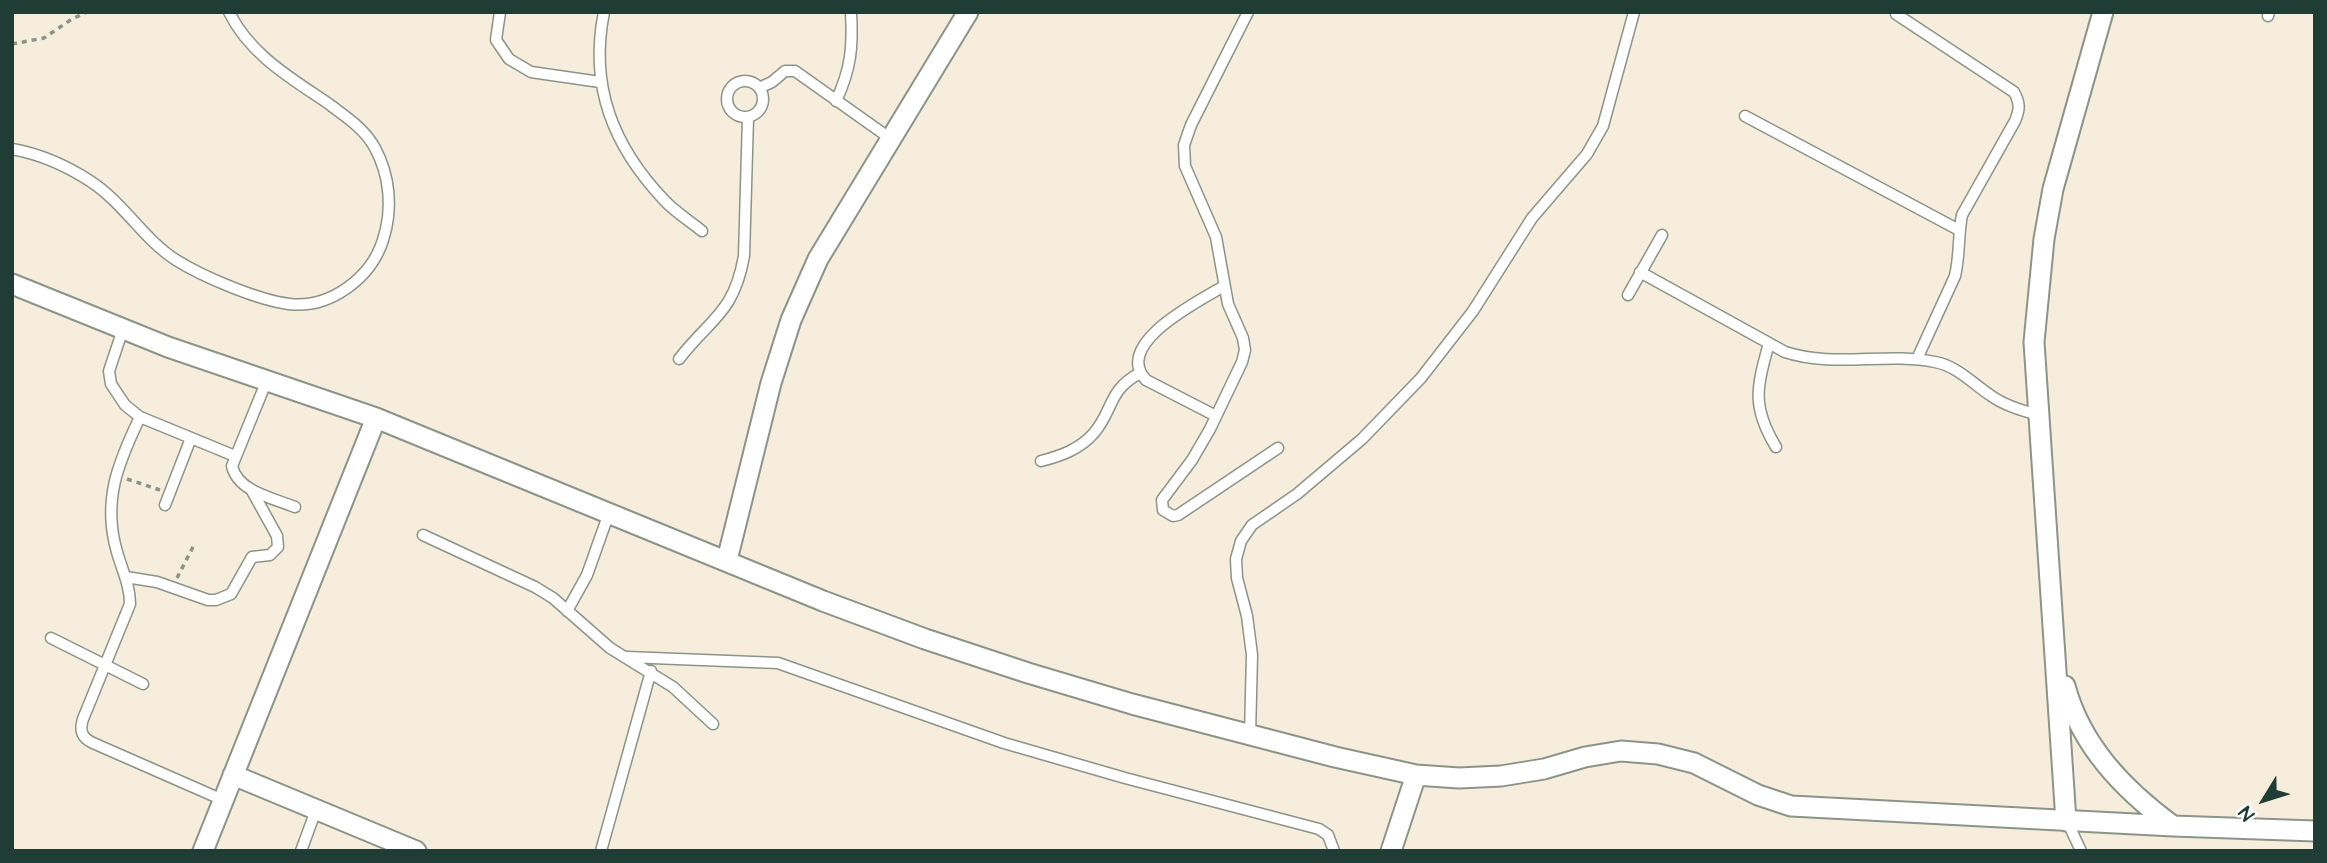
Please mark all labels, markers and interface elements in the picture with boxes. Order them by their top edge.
north arrow [2229,765,2299,835]
text: N [2233,800,2261,826]

